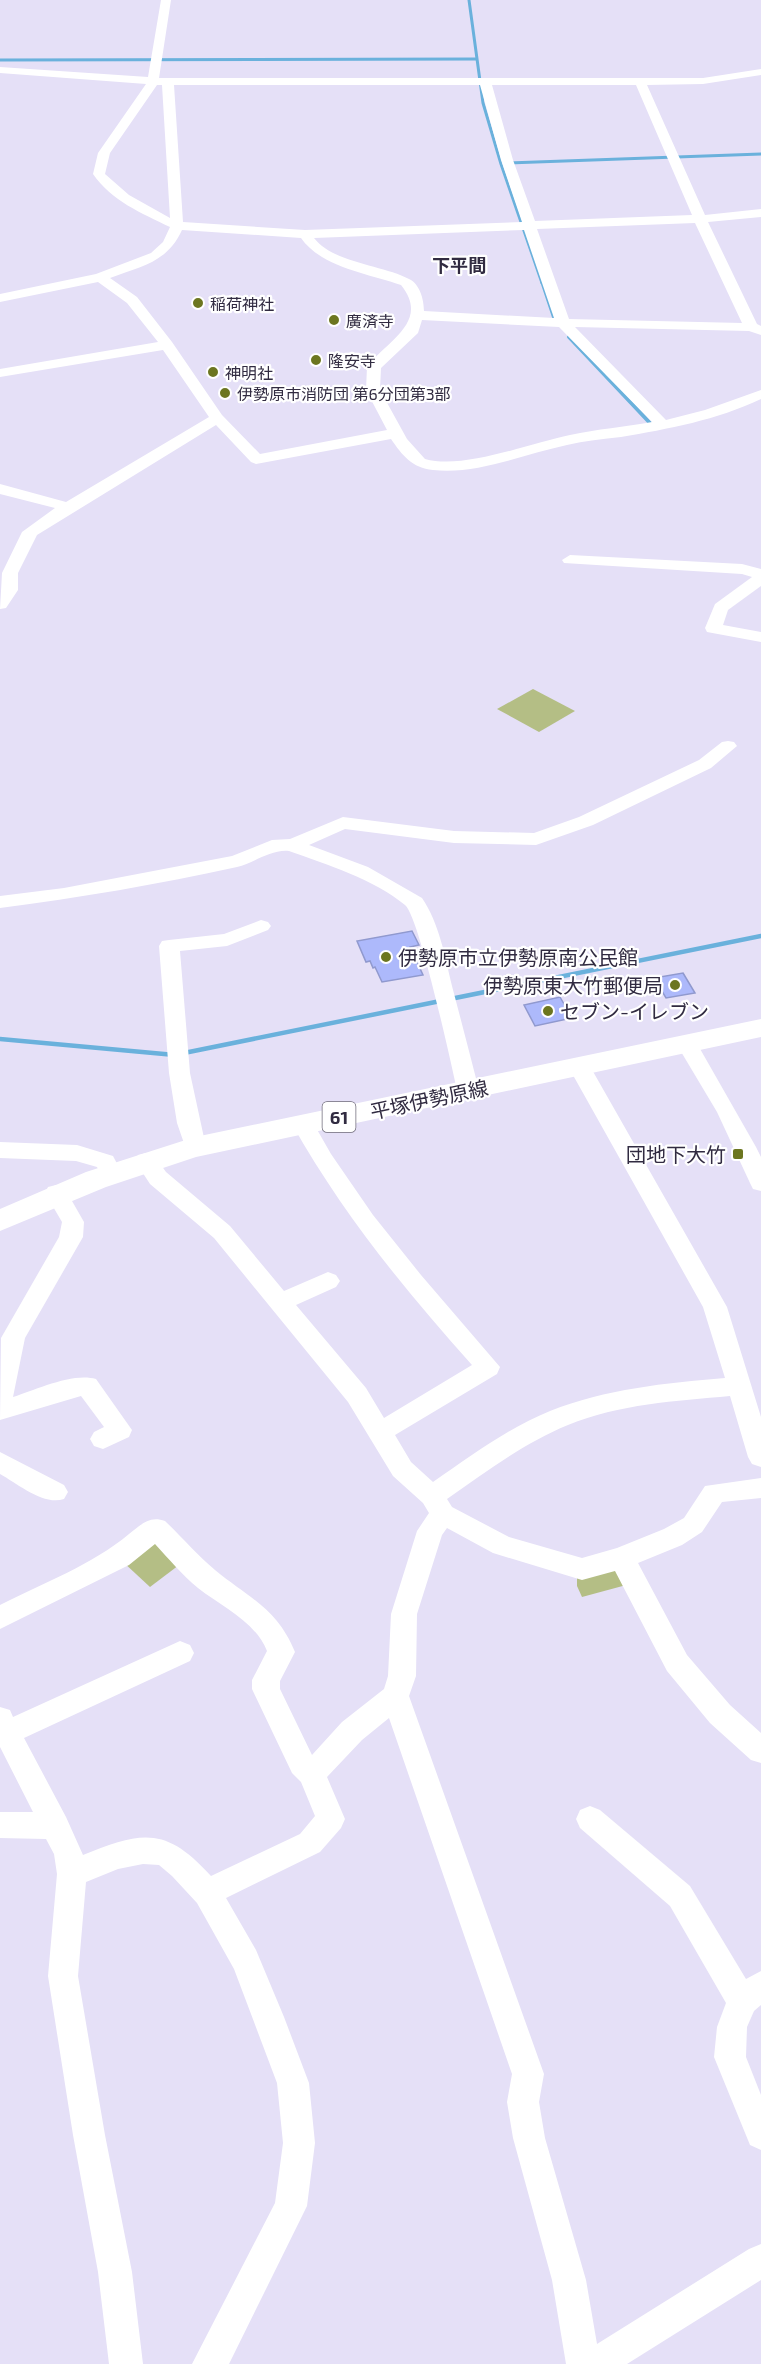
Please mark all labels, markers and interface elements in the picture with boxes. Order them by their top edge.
district label: 下平間 [432,254,486,276]
place label: 稲荷神社 [210,294,274,313]
marker: 稲荷神社 [191,296,205,310]
place label: 廣済寺 [346,311,394,330]
marker: 廣済寺 [327,313,341,327]
place label: 隆安寺 [328,351,376,370]
marker: 隆安寺 [309,353,323,367]
place label: 神明社 [225,363,273,382]
marker: 神明社 [206,365,220,379]
place label: 伊勢原市消防団 第6分団第3部 [237,384,451,403]
marker: 伊勢原市消防団 第6分団第3部 [218,386,232,400]
place label: 伊勢原市立伊勢原南公民館 [398,945,638,969]
marker: 伊勢原市立伊勢原南公民館 [379,950,393,964]
place label: 伊勢原東大竹郵便局 [483,973,663,997]
marker: 伊勢原東大竹郵便局 [668,978,682,992]
place label: セブン-イレブン [560,999,709,1023]
marker: セブン-イレブン [541,1004,555,1018]
street label: 平塚伊勢原線 [368,1075,490,1123]
road number: 61 [322,1102,356,1132]
place label: 団地下大竹 [626,1142,726,1166]
marker: 団地下大竹 [731,1147,745,1161]

